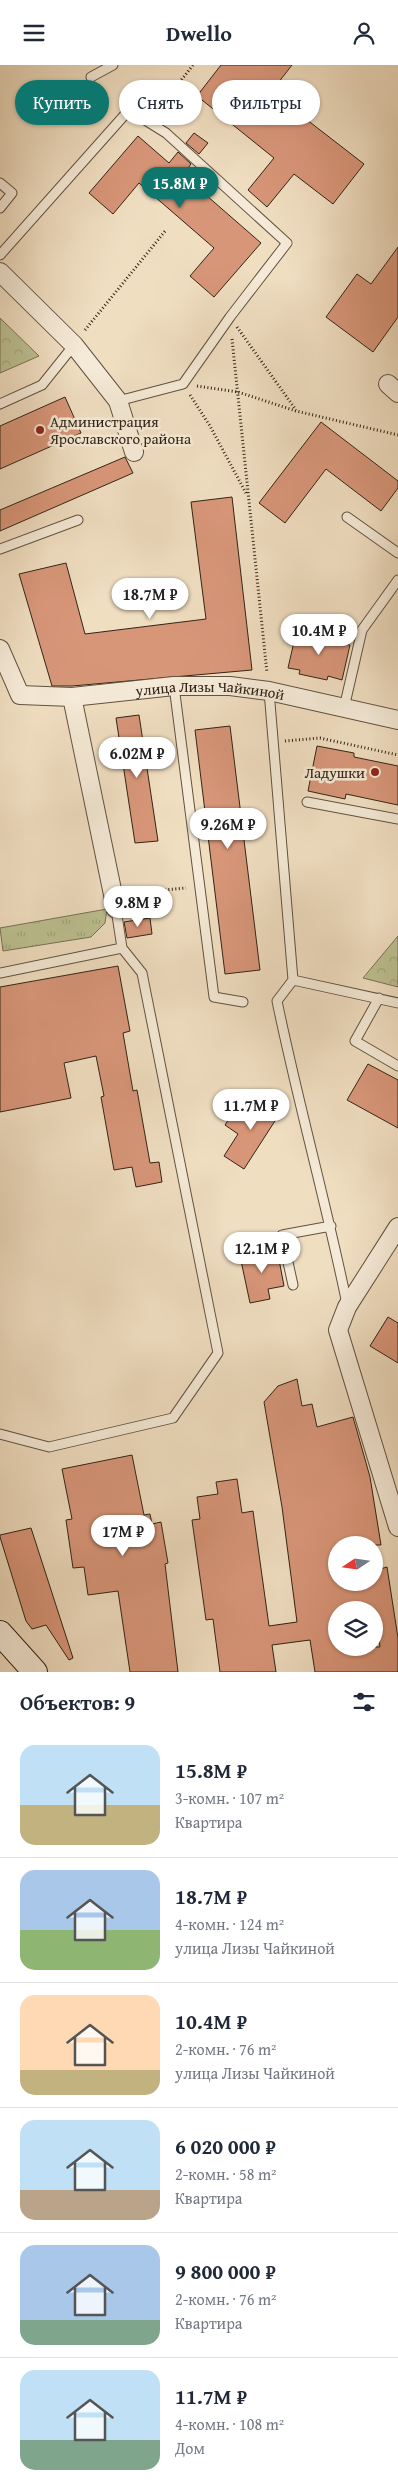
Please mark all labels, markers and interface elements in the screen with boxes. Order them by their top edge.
text: Dwello [166,17,232,49]
icon: menu [20,19,48,47]
icon: person [350,19,378,47]
chip: Купить [15,80,109,125]
chip: Снять [119,80,202,125]
chip: Фильтры [212,80,320,125]
pin: 15.8M ₽ [134,167,226,209]
text: 15.8M ₽ [153,171,207,195]
place label: Администрация Ярославского района [49,411,192,449]
marker: Администрация Ярославского района [34,424,46,436]
pin: 18.7M ₽ [104,577,196,620]
text: 18.7M ₽ [123,582,177,606]
pin: 10.4M ₽ [273,613,365,656]
text: 10.4M ₽ [292,618,346,642]
street label: улица Лизы Чайкиной [133,675,287,705]
pin: 6.02M ₽ [91,737,183,779]
text: 6.02M ₽ [110,741,164,765]
place label: Ладушки [304,762,365,783]
marker: Ладушки [369,766,381,778]
pin: 9.26M ₽ [182,807,274,850]
text: 9.26M ₽ [201,812,255,836]
pin: 9.8M ₽ [97,885,179,928]
text: 9.8M ₽ [115,890,161,914]
pin: 11.7M ₽ [205,1089,297,1131]
text: 11.7M ₽ [224,1093,278,1117]
pin: 12.1M ₽ [216,1231,308,1274]
text: 12.1M ₽ [235,1236,289,1260]
pin: 17M ₽ [88,1515,158,1557]
text: 17M ₽ [102,1519,144,1543]
north arrow [328,1536,382,1591]
map controls [328,1536,383,1656]
button: layers [328,1601,383,1656]
text: Объектов: 9 [20,1687,135,1718]
icon: filters [350,1688,378,1716]
text: 15.8M ₽ [175,1755,247,1786]
icon: home [60,1765,120,1825]
text: 3-комн. · 107 m² [175,1786,284,1810]
text: Квартира [175,1810,242,1834]
text: 18.7M ₽ [175,1881,247,1912]
icon: home [60,1890,120,1950]
text: 4-комн. · 124 m² [175,1912,284,1936]
text: улица Лизы Чайкиной [175,1936,335,1960]
text: 10.4M ₽ [175,2006,247,2037]
icon: home [60,2015,120,2075]
text: 2-комн. · 76 m² [175,2037,276,2061]
text: улица Лизы Чайкиной [175,2061,335,2085]
text: 6 020 000 ₽ [175,2131,276,2162]
icon: home [60,2140,120,2200]
text: 2-комн. · 58 m² [175,2162,276,2186]
text: Квартира [175,2186,242,2210]
text: 9 800 000 ₽ [175,2256,276,2287]
icon: home [60,2265,120,2325]
text: 2-комн. · 76 m² [175,2287,276,2311]
text: Квартира [175,2311,242,2335]
text: 11.7M ₽ [175,2381,247,2412]
icon: home [60,2390,120,2450]
text: 4-комн. · 108 m² [175,2412,284,2436]
text: Дом [175,2436,205,2460]

